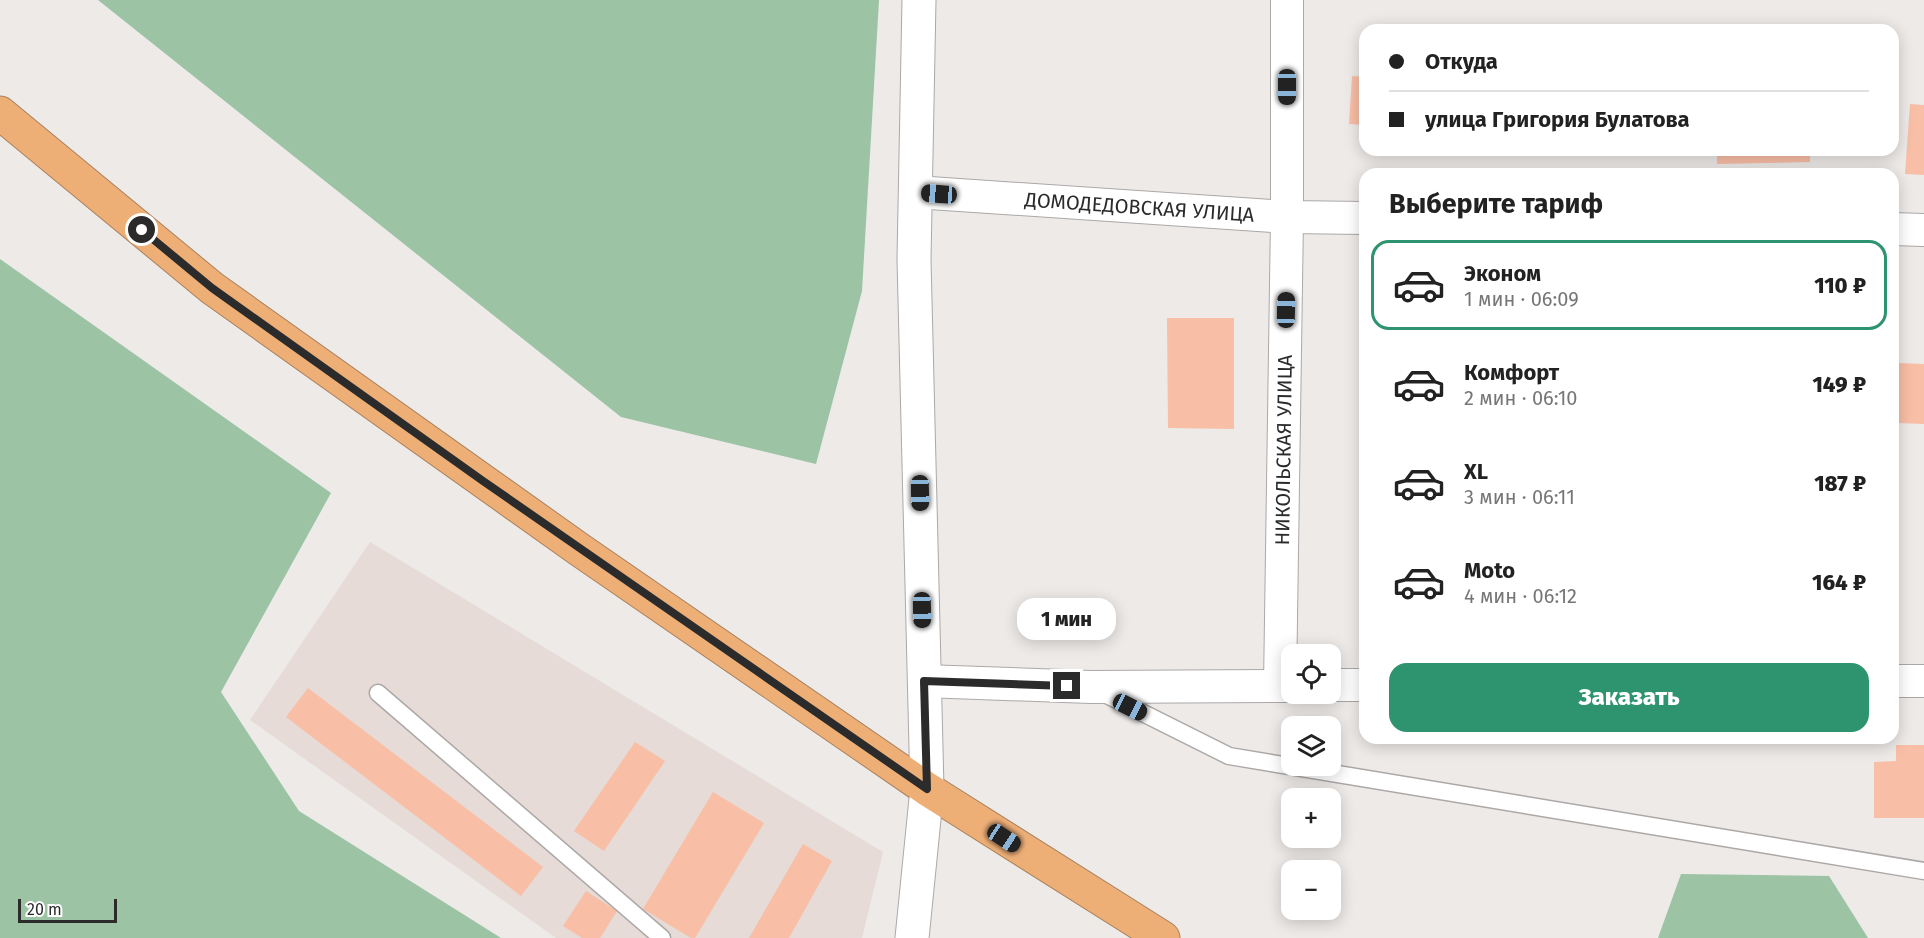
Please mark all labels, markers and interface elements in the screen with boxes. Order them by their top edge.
text: Откуда [1425,48,1498,75]
car [1278,69,1296,105]
text: улица Григория Булатова [1425,106,1690,133]
car [920,184,958,204]
street label: ДОМОДЕДОВСКАЯ УЛИЦА [1023,187,1256,227]
text: Выберите тариф [1389,188,1603,220]
route start [128,216,155,243]
icon: car [1392,258,1446,312]
text: Эконом [1464,260,1541,287]
text: 110 ₽ [1814,272,1866,299]
text: 1 мин · 06:09 [1464,287,1579,311]
car [1277,292,1295,328]
street label: НИКОЛЬСКАЯ УЛИЦА [1270,354,1297,546]
icon: car [1392,357,1446,411]
text: Комфорт [1464,359,1559,386]
text: 149 ₽ [1812,371,1866,398]
text: 2 мин · 06:10 [1464,386,1578,410]
icon: car [1392,456,1446,510]
text: XL [1464,458,1488,485]
text: 187 ₽ [1814,470,1866,497]
car [911,475,929,511]
text: 3 мин · 06:11 [1464,485,1575,509]
icon: car [1392,555,1446,609]
text: Moto [1464,557,1515,584]
text: 164 ₽ [1812,569,1866,596]
text: 4 мин · 06:12 [1464,584,1577,608]
car [913,592,931,628]
callout: 1 мин [1018,599,1116,641]
text: 1 мин [1041,607,1092,631]
map controls [1281,644,1341,920]
button: locate [1281,644,1341,704]
button: Заказать [1389,663,1869,732]
route end [1053,672,1080,699]
car [1110,691,1150,723]
button: layers [1281,716,1341,776]
button: + [1281,788,1341,848]
car [984,821,1024,855]
button: − [1281,860,1341,920]
scale bar [18,896,117,924]
text: 20 m [27,900,62,919]

